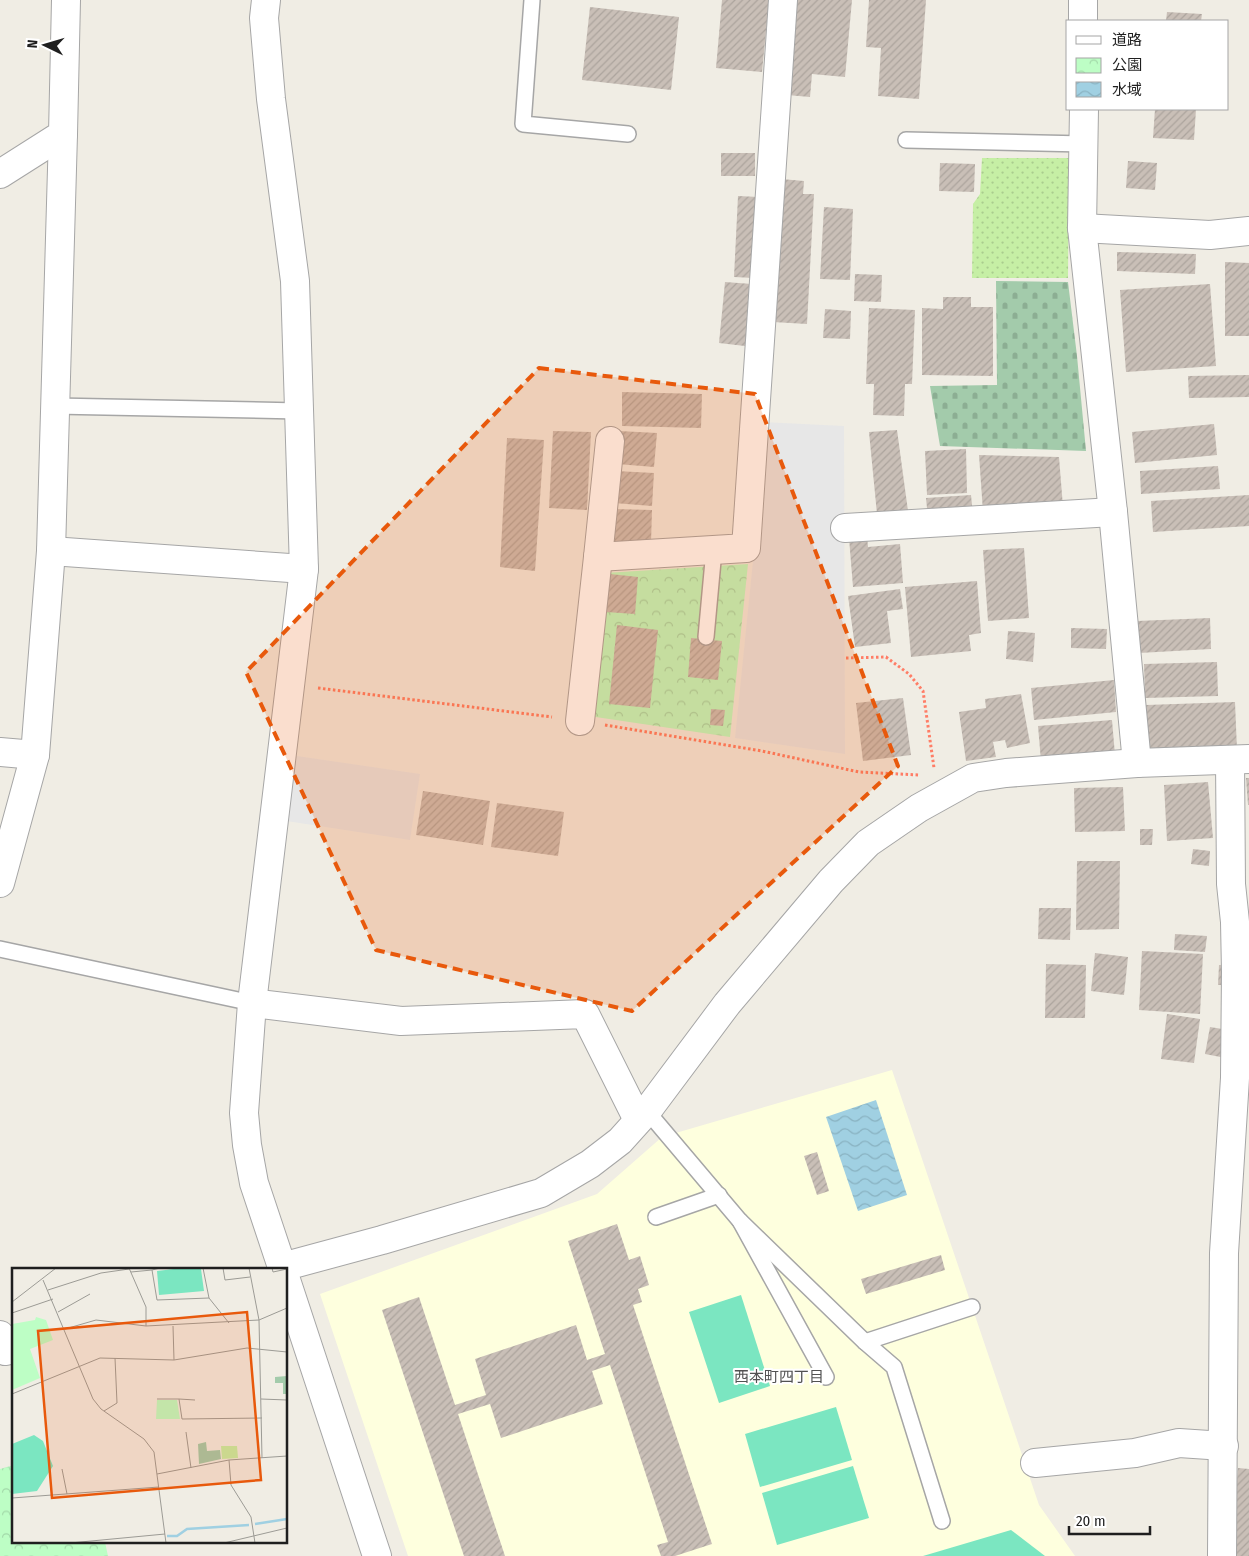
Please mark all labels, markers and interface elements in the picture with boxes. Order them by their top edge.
north arrow [20,20,70,70]
legend [1066,20,1229,110]
text: 道路 [1112,31,1142,49]
text: N [24,39,41,49]
text: 公園 [1112,56,1142,74]
text: 水域 [1112,81,1142,99]
inset map [12,1268,288,1544]
district label: 西本町四丁目 [734,1368,824,1386]
scale bar [1069,1504,1150,1536]
text: 20 m [1076,1512,1106,1530]

